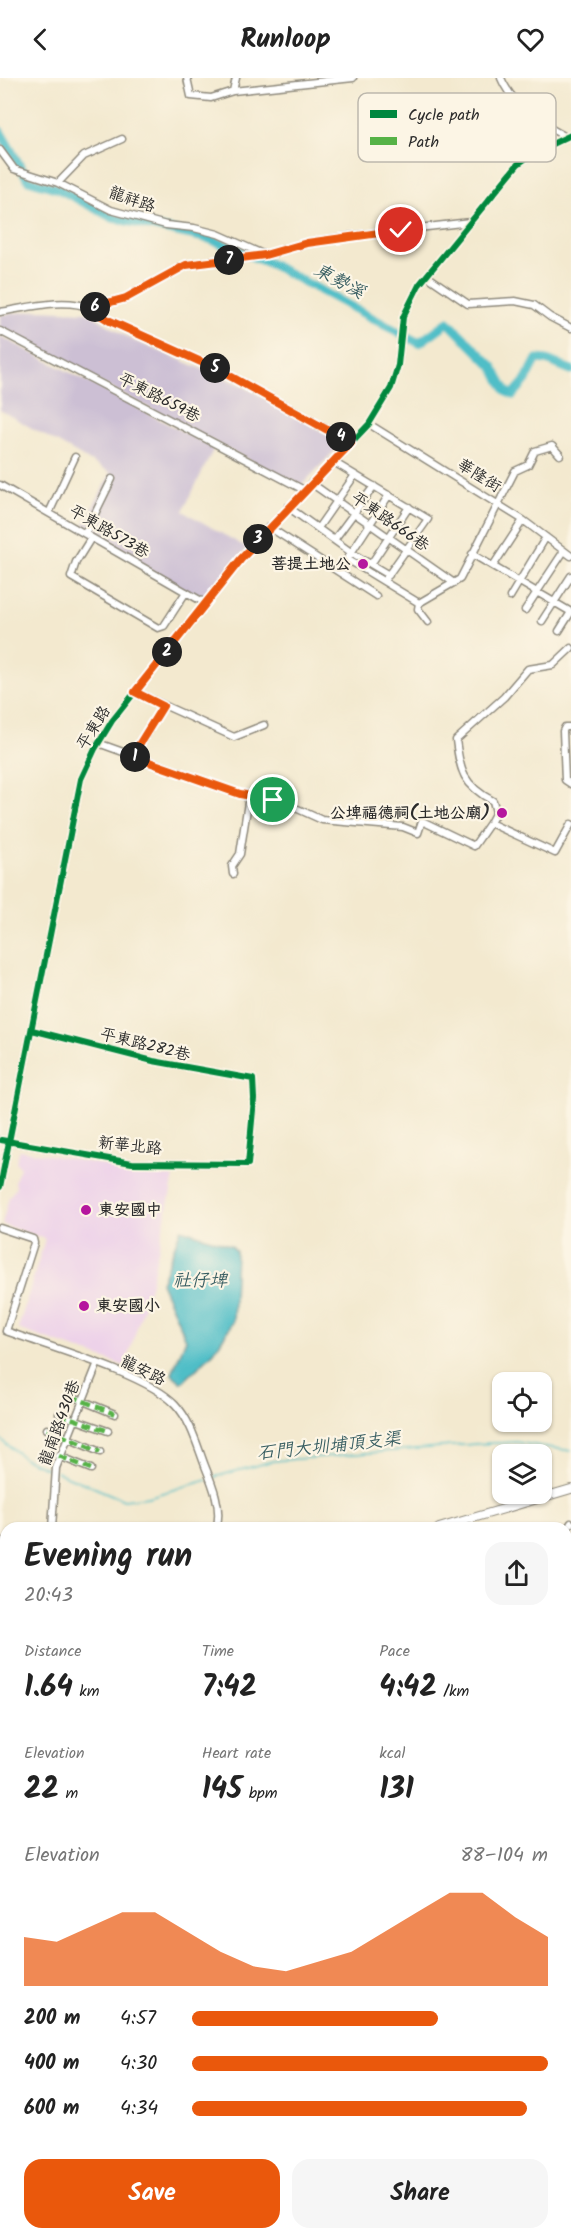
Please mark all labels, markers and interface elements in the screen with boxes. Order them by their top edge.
text: Runloop [240,18,331,61]
icon: back [24,23,57,56]
icon: heart [514,23,547,56]
legend [358,93,556,162]
text: Cycle path [408,103,480,128]
text: Path [408,130,439,155]
street label: 龍祥路 [105,180,159,220]
pin [375,204,426,255]
icon: check [384,213,417,246]
pin: 7 [214,245,244,275]
text: 7 [225,247,233,272]
water label: 東勢溪 [308,257,371,308]
pin: 6 [80,292,110,322]
text: 6 [91,294,99,319]
pin: 5 [200,353,230,383]
text: 5 [211,355,219,380]
street label: 平東路659巷 [114,367,204,429]
pin: 4 [326,422,356,452]
text: 4 [337,424,345,449]
street label: 華隆街 [452,453,506,499]
street label: 平東路666巷 [346,486,434,558]
street label: 平東路573巷 [64,499,154,565]
pin: 3 [243,524,273,554]
text: 3 [254,526,262,551]
place label: 菩提土地公 [271,552,351,577]
marker: 菩提土地公 [356,557,370,571]
pin: 2 [152,637,182,667]
text: 2 [162,639,172,664]
street label: 平東路 [71,701,117,755]
pin: 1 [120,742,150,772]
text: 1 [133,744,137,769]
pin [247,774,298,825]
icon: arrive [256,783,289,816]
place label: 公埤福德祠(土地公廟) [330,801,490,826]
marker: 公埤福德祠(土地公廟) [495,806,509,820]
street label: 平東路282巷 [97,1022,193,1068]
street label: 新華北路 [97,1130,163,1162]
place label: 東安國中 [98,1198,162,1223]
marker: 東安國中 [79,1203,93,1217]
water label: 社仔埤 [173,1267,229,1296]
place label: 東安國小 [96,1294,160,1319]
marker: 東安國小 [77,1299,91,1313]
street label: 龍安路 [116,1349,170,1393]
map controls [492,1372,552,1504]
button: locate [492,1372,552,1432]
street label: 龍南路430巷 [33,1376,87,1470]
water label: 石門大圳埔頂支渠 [256,1425,404,1469]
button: layers [492,1444,552,1504]
text: Evening run [24,1531,192,1584]
button: share [485,1542,548,1605]
text: 20:43 [24,1580,73,1612]
text: Distance [24,1639,82,1664]
text: Time [202,1639,234,1664]
text: Pace [379,1639,410,1664]
text: 1.64 [24,1664,73,1712]
text: 7:42 [202,1664,257,1712]
text: 4:42 [379,1664,437,1712]
text: km [73,1679,99,1704]
text: /km [437,1679,469,1704]
text: Elevation [24,1741,85,1766]
text: Heart rate [202,1741,271,1766]
text: kcal [379,1741,405,1766]
text: 22 [24,1766,59,1814]
text: 145 [202,1766,242,1814]
text: 131 [379,1766,414,1814]
text: m [59,1781,78,1806]
text: bpm [242,1781,277,1806]
text: Elevation [24,1840,100,1872]
text: 88–104 m [460,1840,548,1872]
text: 200 m [24,2003,80,2035]
text: 4:57 [120,2003,156,2035]
text: 400 m [24,2048,80,2080]
text: 4:30 [120,2048,157,2080]
text: 600 m [24,2093,79,2125]
text: 4:34 [120,2093,158,2125]
button: Save [24,2159,280,2228]
button: Share [292,2159,548,2228]

